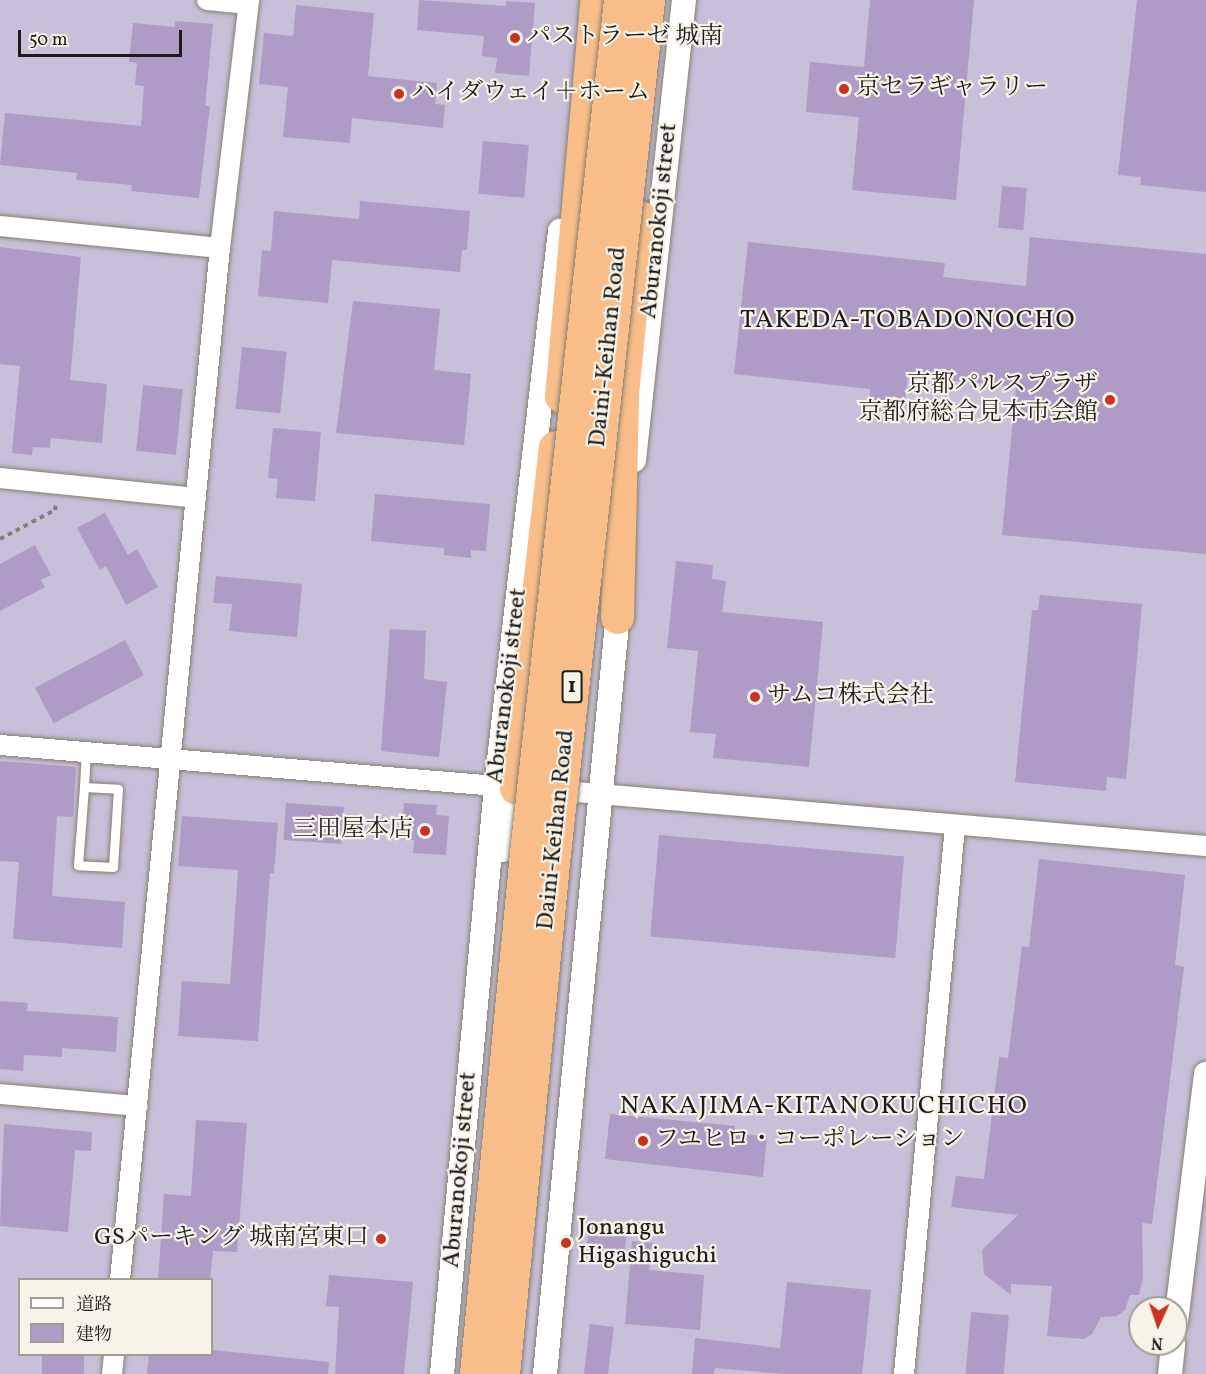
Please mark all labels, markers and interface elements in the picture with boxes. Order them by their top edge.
scale bar [21,18,184,56]
place label: パストラーゼ 城南 [527,24,724,52]
text: 50 m [29,28,68,53]
marker: パストラーゼ 城南 [508,31,522,45]
place label: 京セラギャラリー [856,75,1048,103]
place label: ハイダウェイ＋ホーム [411,80,651,108]
marker: 京セラギャラリー [837,82,851,96]
marker: ハイダウェイ＋ホーム [392,87,406,101]
street label: Aburanokoji street [635,122,685,320]
street label: Daini-Keihan Road [584,246,634,448]
district label: TAKEDA-TOBADONOCHO [740,305,1076,337]
place label: 京都パルスプラザ 京都府総合見本市会館 [858,372,1098,428]
marker: 京都パルスプラザ 京都府総合見本市会館 [1103,393,1117,407]
street label: Aburanokoji street [482,587,534,785]
road number: 1 [562,668,582,706]
place label: サムコ株式会社 [767,683,935,711]
marker: サムコ株式会社 [748,690,762,704]
street label: Daini-Keihan Road [532,729,582,931]
place label: 三田屋本店 [293,817,413,845]
marker: 三田屋本店 [418,824,432,838]
street label: Aburanokoji street [438,1071,484,1269]
district label: NAKAJIMA-KITANOKUCHICHO [620,1091,1028,1123]
place label: フユヒロ・コーポレーション [655,1127,967,1155]
marker: フユヒロ・コーポレーション [636,1134,650,1148]
place label: Jonangu Higashiguchi [578,1215,717,1271]
place label: GSパーキング 城南宮東口 [93,1225,369,1253]
marker: GSパーキング 城南宮東口 [374,1232,388,1246]
marker: Jonangu Higashiguchi [559,1236,573,1250]
legend [18,1278,213,1356]
text: 道路 [76,1293,112,1318]
north arrow [1128,1296,1188,1356]
text: 建物 [76,1323,112,1348]
text: N [1151,1331,1164,1353]

